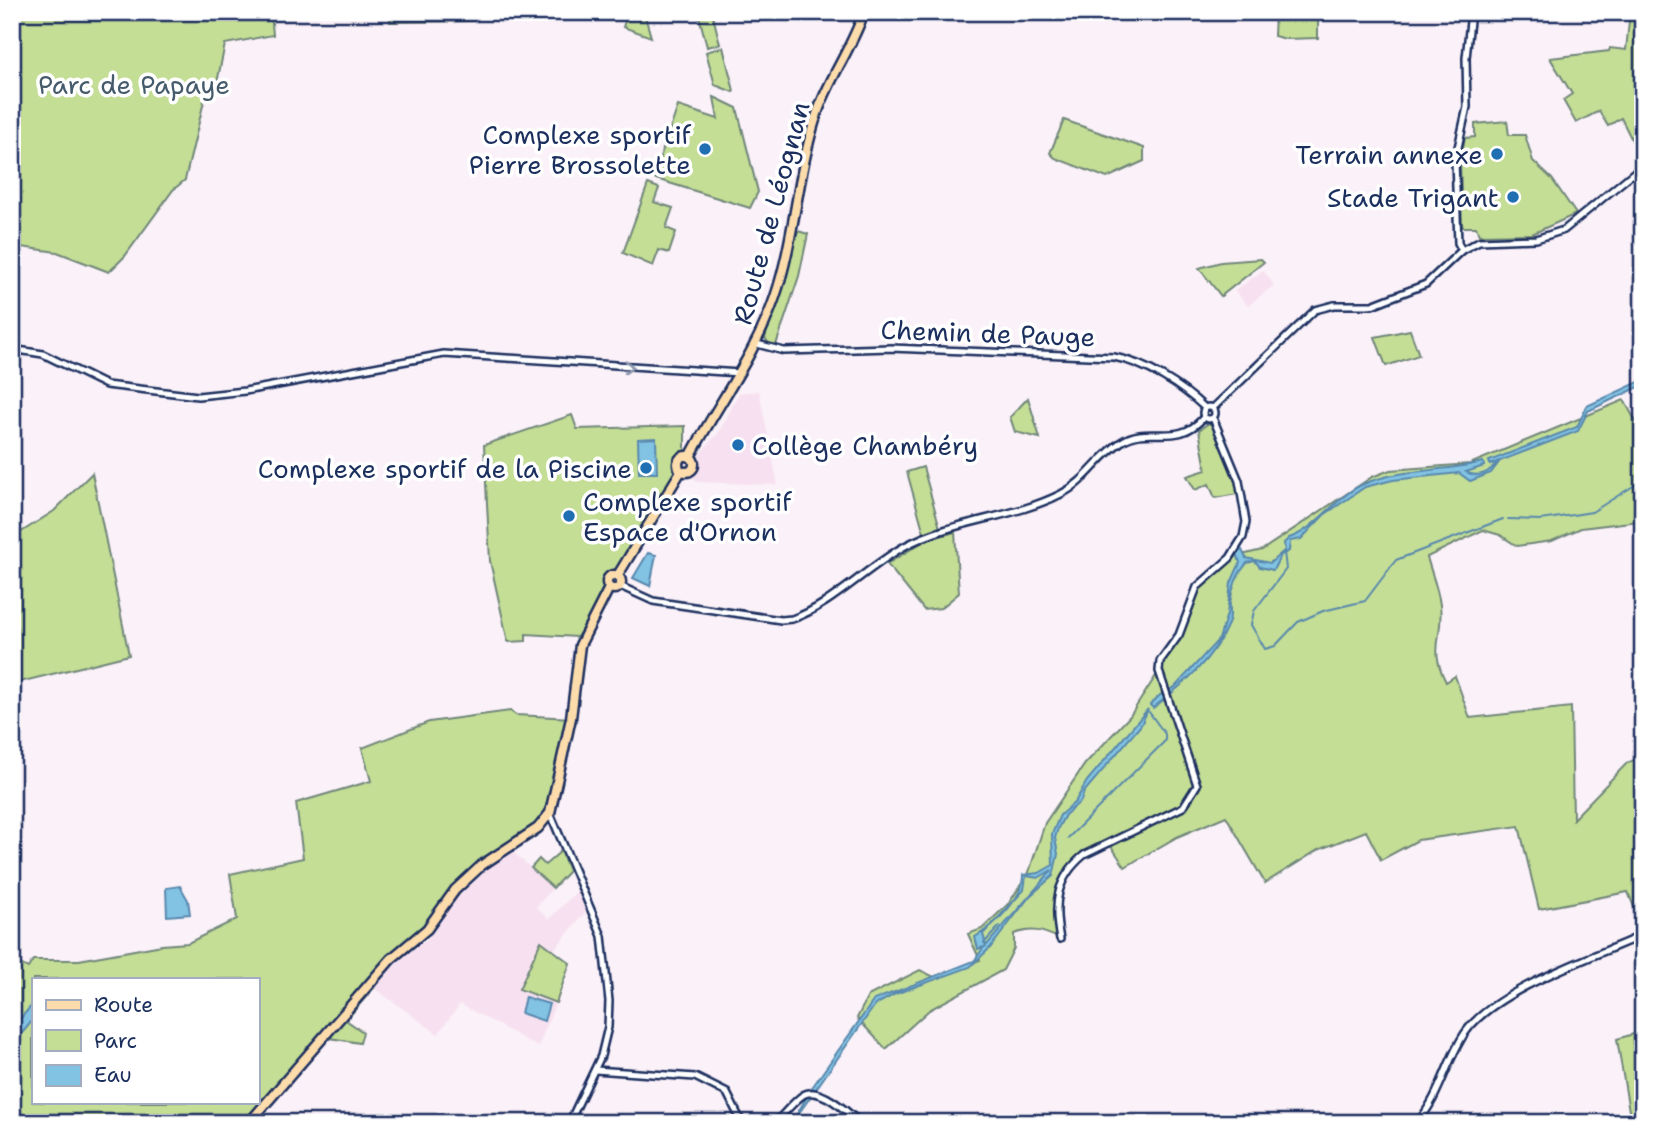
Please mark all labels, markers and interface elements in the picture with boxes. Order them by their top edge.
park label: Parc de Papaye [38,67,230,102]
street label: Route de Léognan [724,98,818,328]
place label: Complexe sportif Pierre Brossolette [469,117,692,182]
place label: Terrain annexe [1295,137,1483,172]
marker: Complexe sportif Pierre Brossolette [697,141,713,157]
marker: Terrain annexe [1489,146,1505,162]
place label: Stade Trigant [1327,180,1499,215]
marker: Stade Trigant [1505,189,1521,205]
street label: Chemin de Pauge [880,312,1096,354]
one-way arrow [624,359,635,374]
place label: Collège Chambéry [752,428,978,463]
marker: Collège Chambéry [730,437,746,453]
place label: Complexe sportif de la Piscine [258,451,632,486]
marker: Complexe sportif de la Piscine [638,460,654,476]
place label: Complexe sportif Espace d'Ornon [583,484,792,549]
marker: Complexe sportif Espace d'Ornon [561,508,577,524]
legend [32,978,259,1104]
text: Route [94,991,153,1019]
text: Parc [94,1027,137,1055]
text: Eau [94,1061,132,1089]

